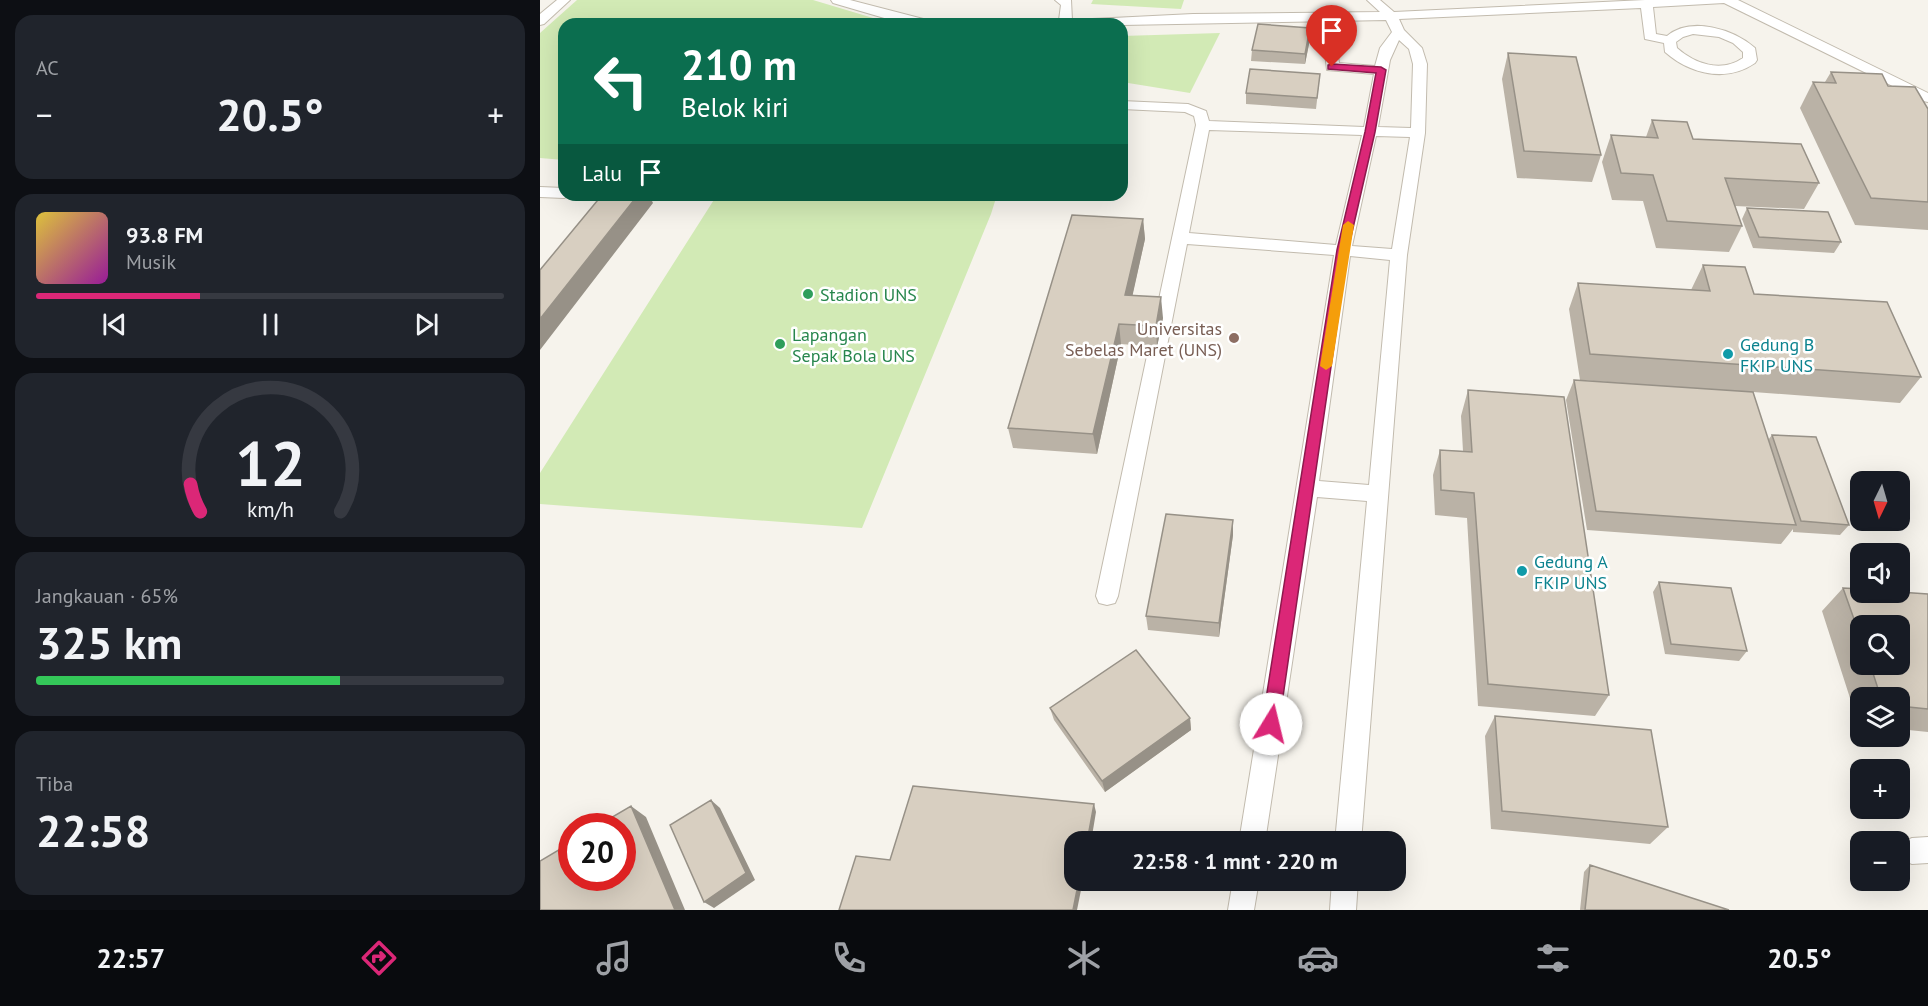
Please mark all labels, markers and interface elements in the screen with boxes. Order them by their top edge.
pin [1306,5,1357,67]
icon: arrive [1315,14,1348,47]
text: 210 m [681,37,797,92]
icon: left [582,42,660,120]
text: AC [36,55,59,81]
text: 20.5° [216,85,324,143]
text: Belok kiri [681,90,789,124]
text: − [36,93,53,136]
text: + [487,93,504,136]
icon: arrive [634,156,667,189]
text: Lalu [582,159,622,187]
text: 93.8 FM [126,221,203,249]
text: Musik [126,249,176,275]
place label: Stadion UNS [820,283,917,306]
marker: Stadion UNS [801,287,815,301]
icon: previous [98,308,131,341]
icon: pause [254,308,287,341]
icon: next [410,308,443,341]
place label: Universitas Sebelas Maret (UNS) [1065,317,1222,361]
place label: Lapangan Sepak Bola UNS [792,323,915,367]
marker: Universitas Sebelas Maret (UNS) [1227,331,1241,345]
place label: Gedung B FKIP UNS [1740,333,1814,377]
marker: Lapangan Sepak Bola UNS [773,337,787,351]
marker: Gedung B FKIP UNS [1721,347,1735,361]
text: 12 [235,422,305,503]
north arrow [1850,471,1910,531]
map controls [1850,471,1910,891]
text: km/h [246,495,293,523]
button: sound [1850,543,1910,603]
place label: Gedung A FKIP UNS [1534,550,1608,594]
marker: Gedung A FKIP UNS [1515,564,1529,578]
text: Jangkauan · 65% [36,583,178,609]
text: 325 km [36,613,182,671]
button: search [1850,615,1910,675]
button: layers [1850,687,1910,747]
position arrow [1239,692,1303,756]
button: + [1850,759,1910,819]
text: Tiba [36,771,73,797]
text: 22:58 [36,801,150,859]
speed limit sign: 20 [558,813,636,891]
button: − [1850,831,1910,891]
text: 22:58 · 1 mnt · 220 m [1132,847,1338,875]
icon: directions [358,937,400,979]
icon: music [593,937,635,979]
icon: phone [828,937,870,979]
icon: climate [1063,937,1105,979]
icon: car [1297,937,1339,979]
icon: filters [1532,937,1574,979]
text: 22:57 [96,941,165,975]
text: 20.5° [1767,941,1832,975]

